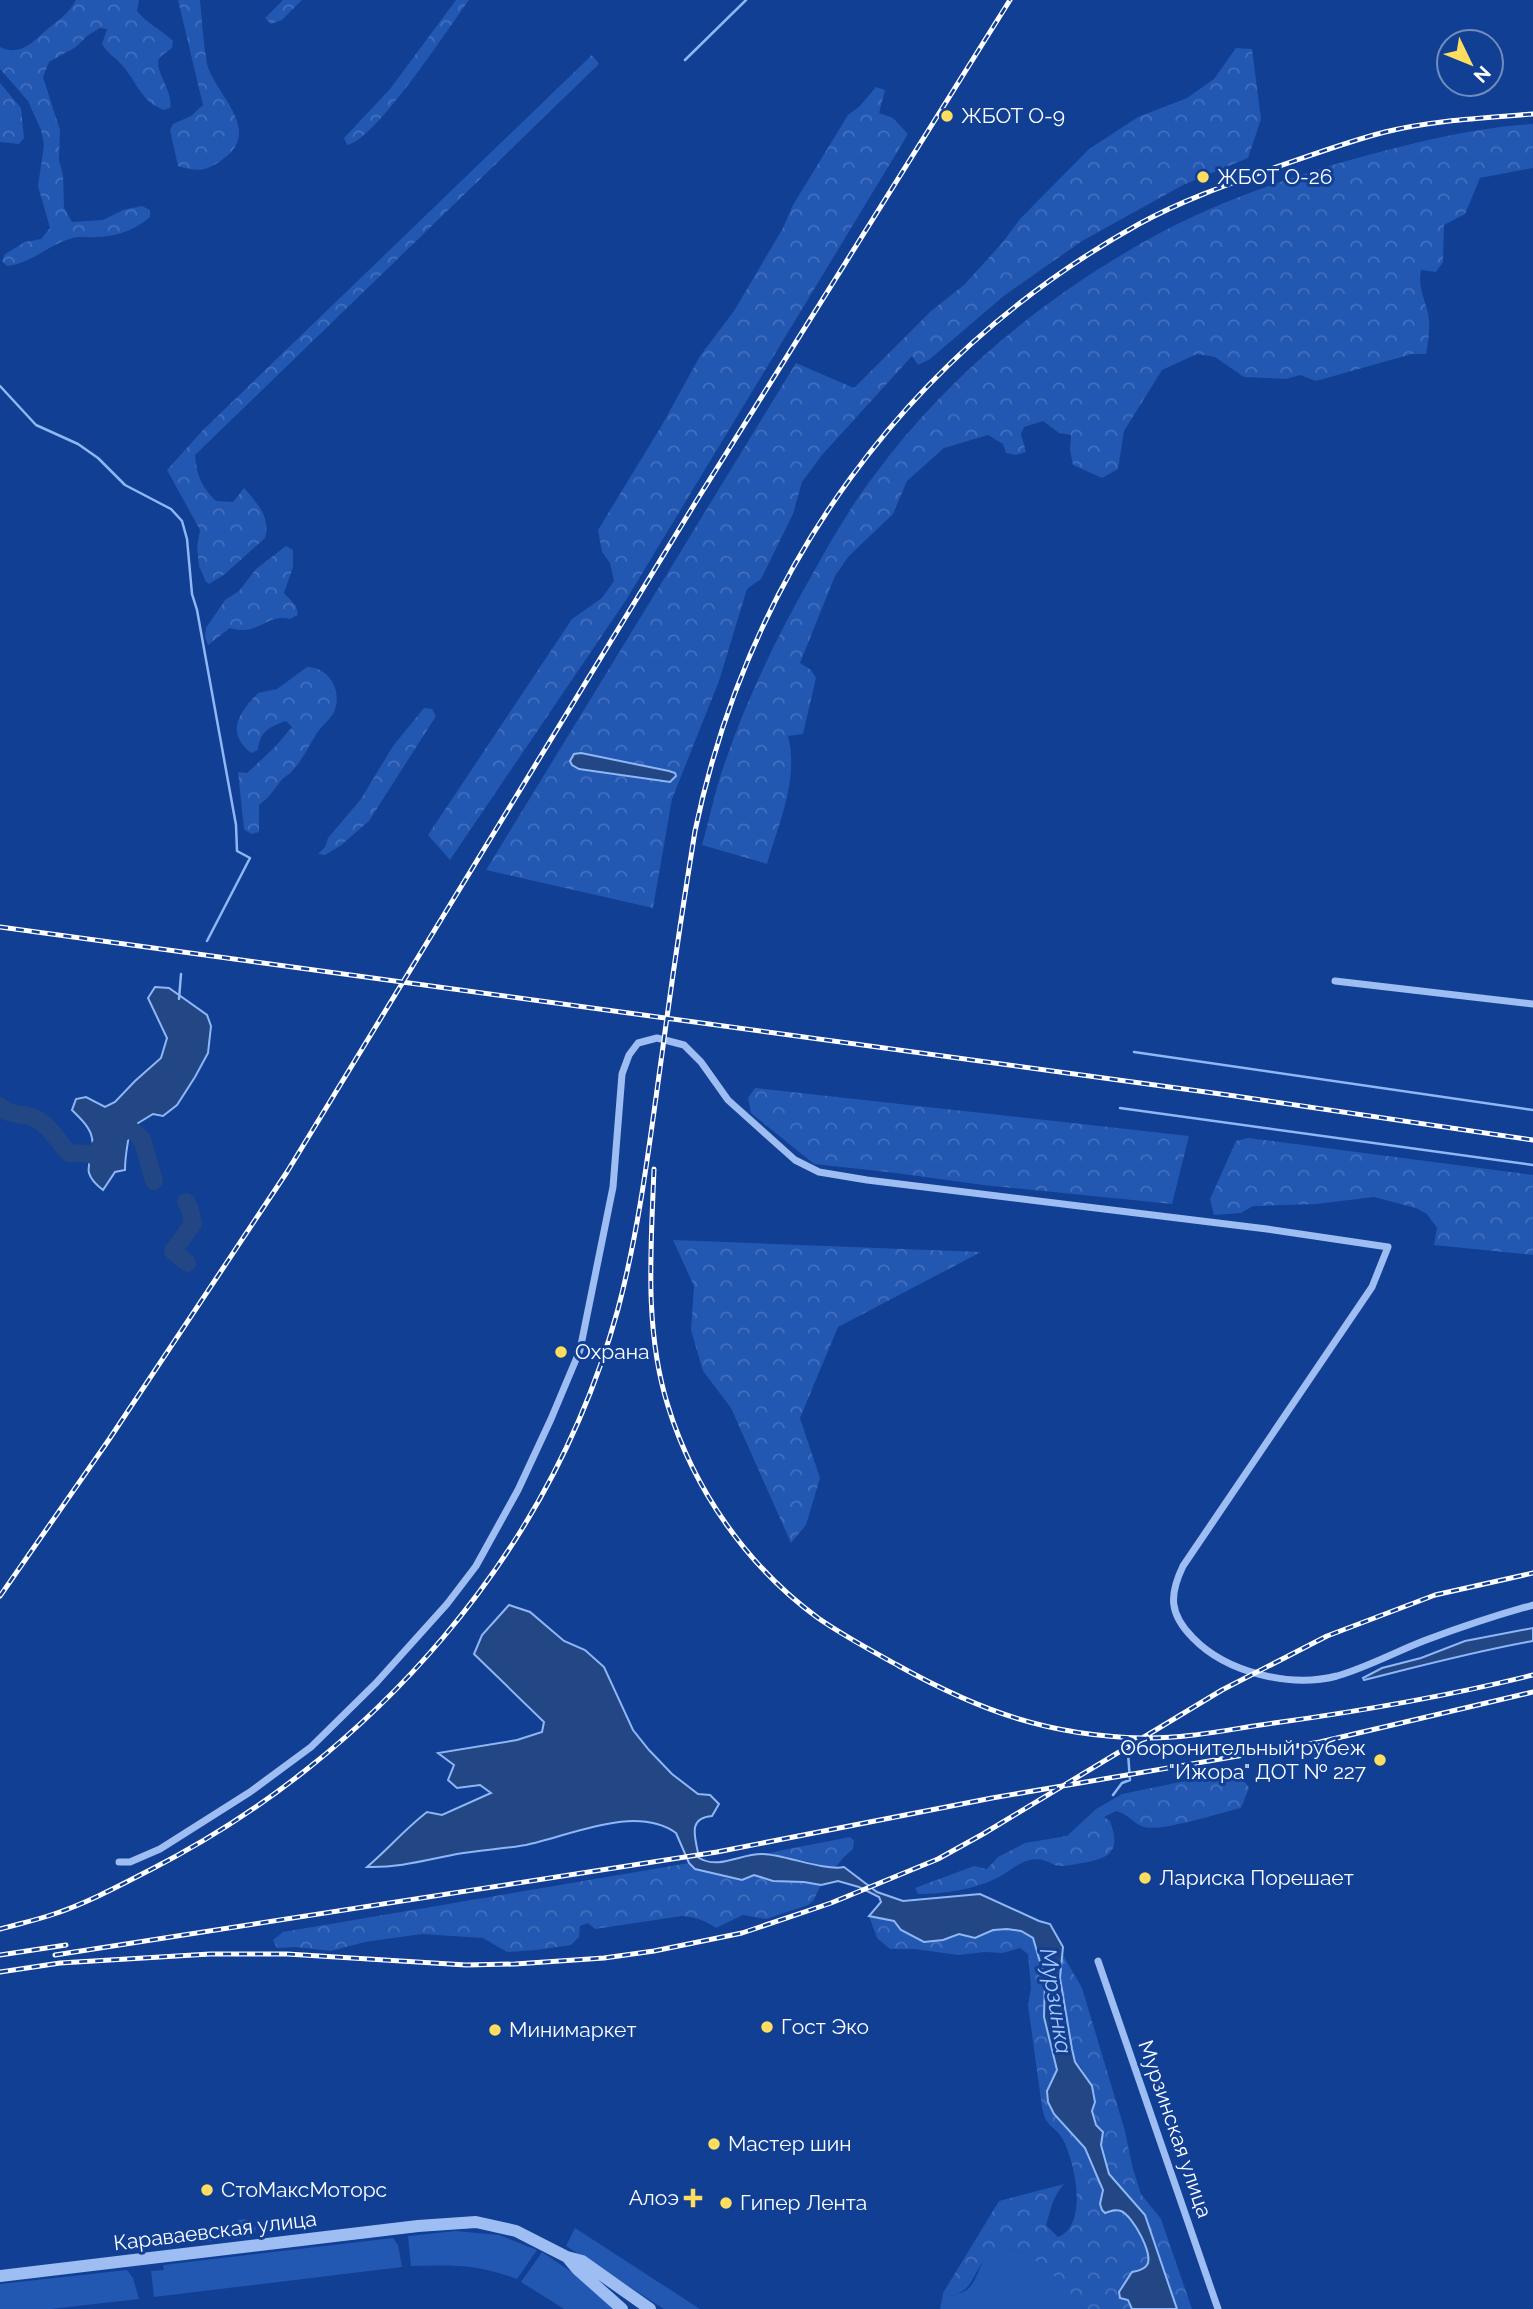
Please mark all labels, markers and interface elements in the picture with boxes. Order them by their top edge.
north arrow [1435,28,1505,98]
text: N [1469,62,1495,87]
place label: ЖБОТ О-9 [961,103,1065,128]
marker: ЖБОТ О-9 [939,108,955,124]
place label: ЖБОТ О-26 [1217,164,1332,189]
marker: ЖБОТ О-26 [1195,169,1211,185]
place label: Охрана [575,1339,649,1364]
marker: Охрана [553,1344,569,1360]
place label: Оборонительный рубеж "Ижора" ДОТ № 227 [1120,1735,1367,1784]
marker: Оборонительный рубеж "Ижора" ДОТ № 227 [1372,1752,1388,1768]
place label: Лариска Порешает [1159,1865,1354,1890]
marker: Лариска Порешает [1137,1870,1153,1886]
water label: Мурзинка [1035,1946,1078,2056]
place label: Гост Эко [781,2014,869,2039]
place label: Минимаркет [509,2017,636,2042]
marker: Гост Эко [759,2019,775,2035]
marker: Минимаркет [487,2022,503,2038]
street label: Мурзинская улица [1133,2037,1218,2221]
place label: Мастер шин [728,2131,851,2156]
marker: Мастер шин [706,2136,722,2152]
place label: СтоМаксМоторс [221,2177,387,2202]
marker: СтоМаксМоторс [199,2182,215,2198]
place label: Алоэ [629,2185,679,2210]
marker: Алоэ [685,2190,701,2206]
place label: Гипер Лента [740,2190,867,2215]
marker: Гипер Лента [718,2195,734,2211]
street label: Караваевская улица [112,2206,318,2255]

